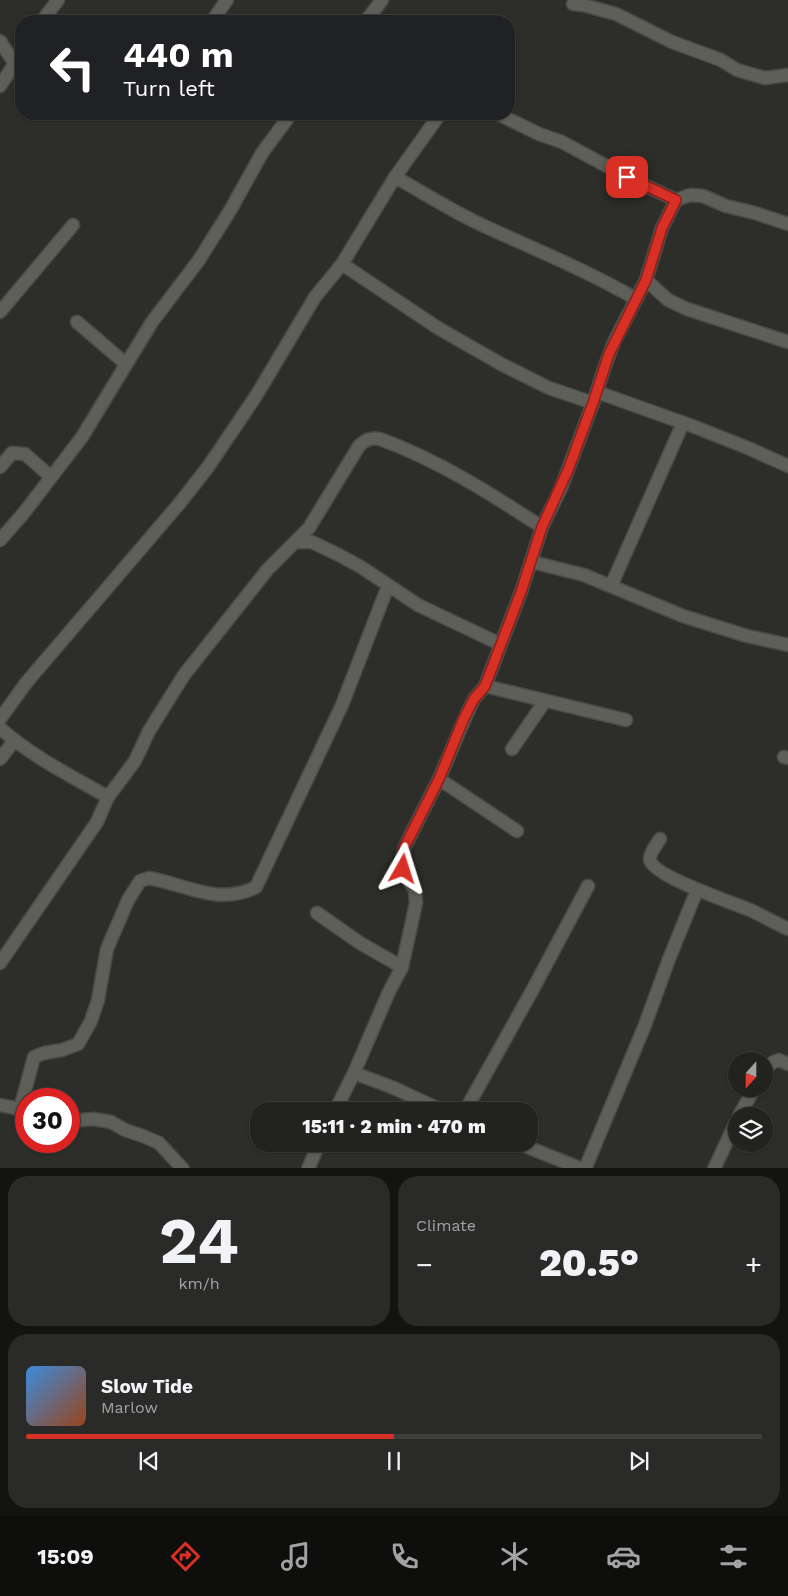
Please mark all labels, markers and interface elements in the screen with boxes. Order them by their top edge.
text: 440 m [123,34,234,76]
icon: left [40,35,105,100]
text: Turn left [123,76,215,101]
pin [606,156,648,198]
icon: arrive [613,163,641,191]
position arrow [376,842,428,894]
north arrow [728,1052,772,1098]
map controls [728,1052,773,1152]
speed limit sign: 30 [15,1088,80,1153]
button: layers [728,1107,773,1152]
text: 15:11 · 2 min · 470 m [302,1115,486,1138]
text: 24 [159,1203,239,1279]
text: Climate [416,1216,476,1235]
text: 20.5° [539,1241,639,1285]
text: − [416,1248,433,1281]
text: + [745,1248,762,1281]
text: km/h [178,1274,220,1293]
text: Slow Tide [101,1375,193,1398]
text: Marlow [101,1398,158,1417]
icon: previous [135,1447,163,1475]
icon: pause [380,1447,408,1475]
icon: next [625,1447,653,1475]
icon: directions [168,1539,203,1574]
icon: music [278,1539,313,1574]
icon: phone [387,1539,422,1574]
icon: climate [497,1539,532,1574]
icon: car [606,1539,641,1574]
icon: filters [716,1539,751,1574]
text: 15:09 [37,1544,94,1569]

